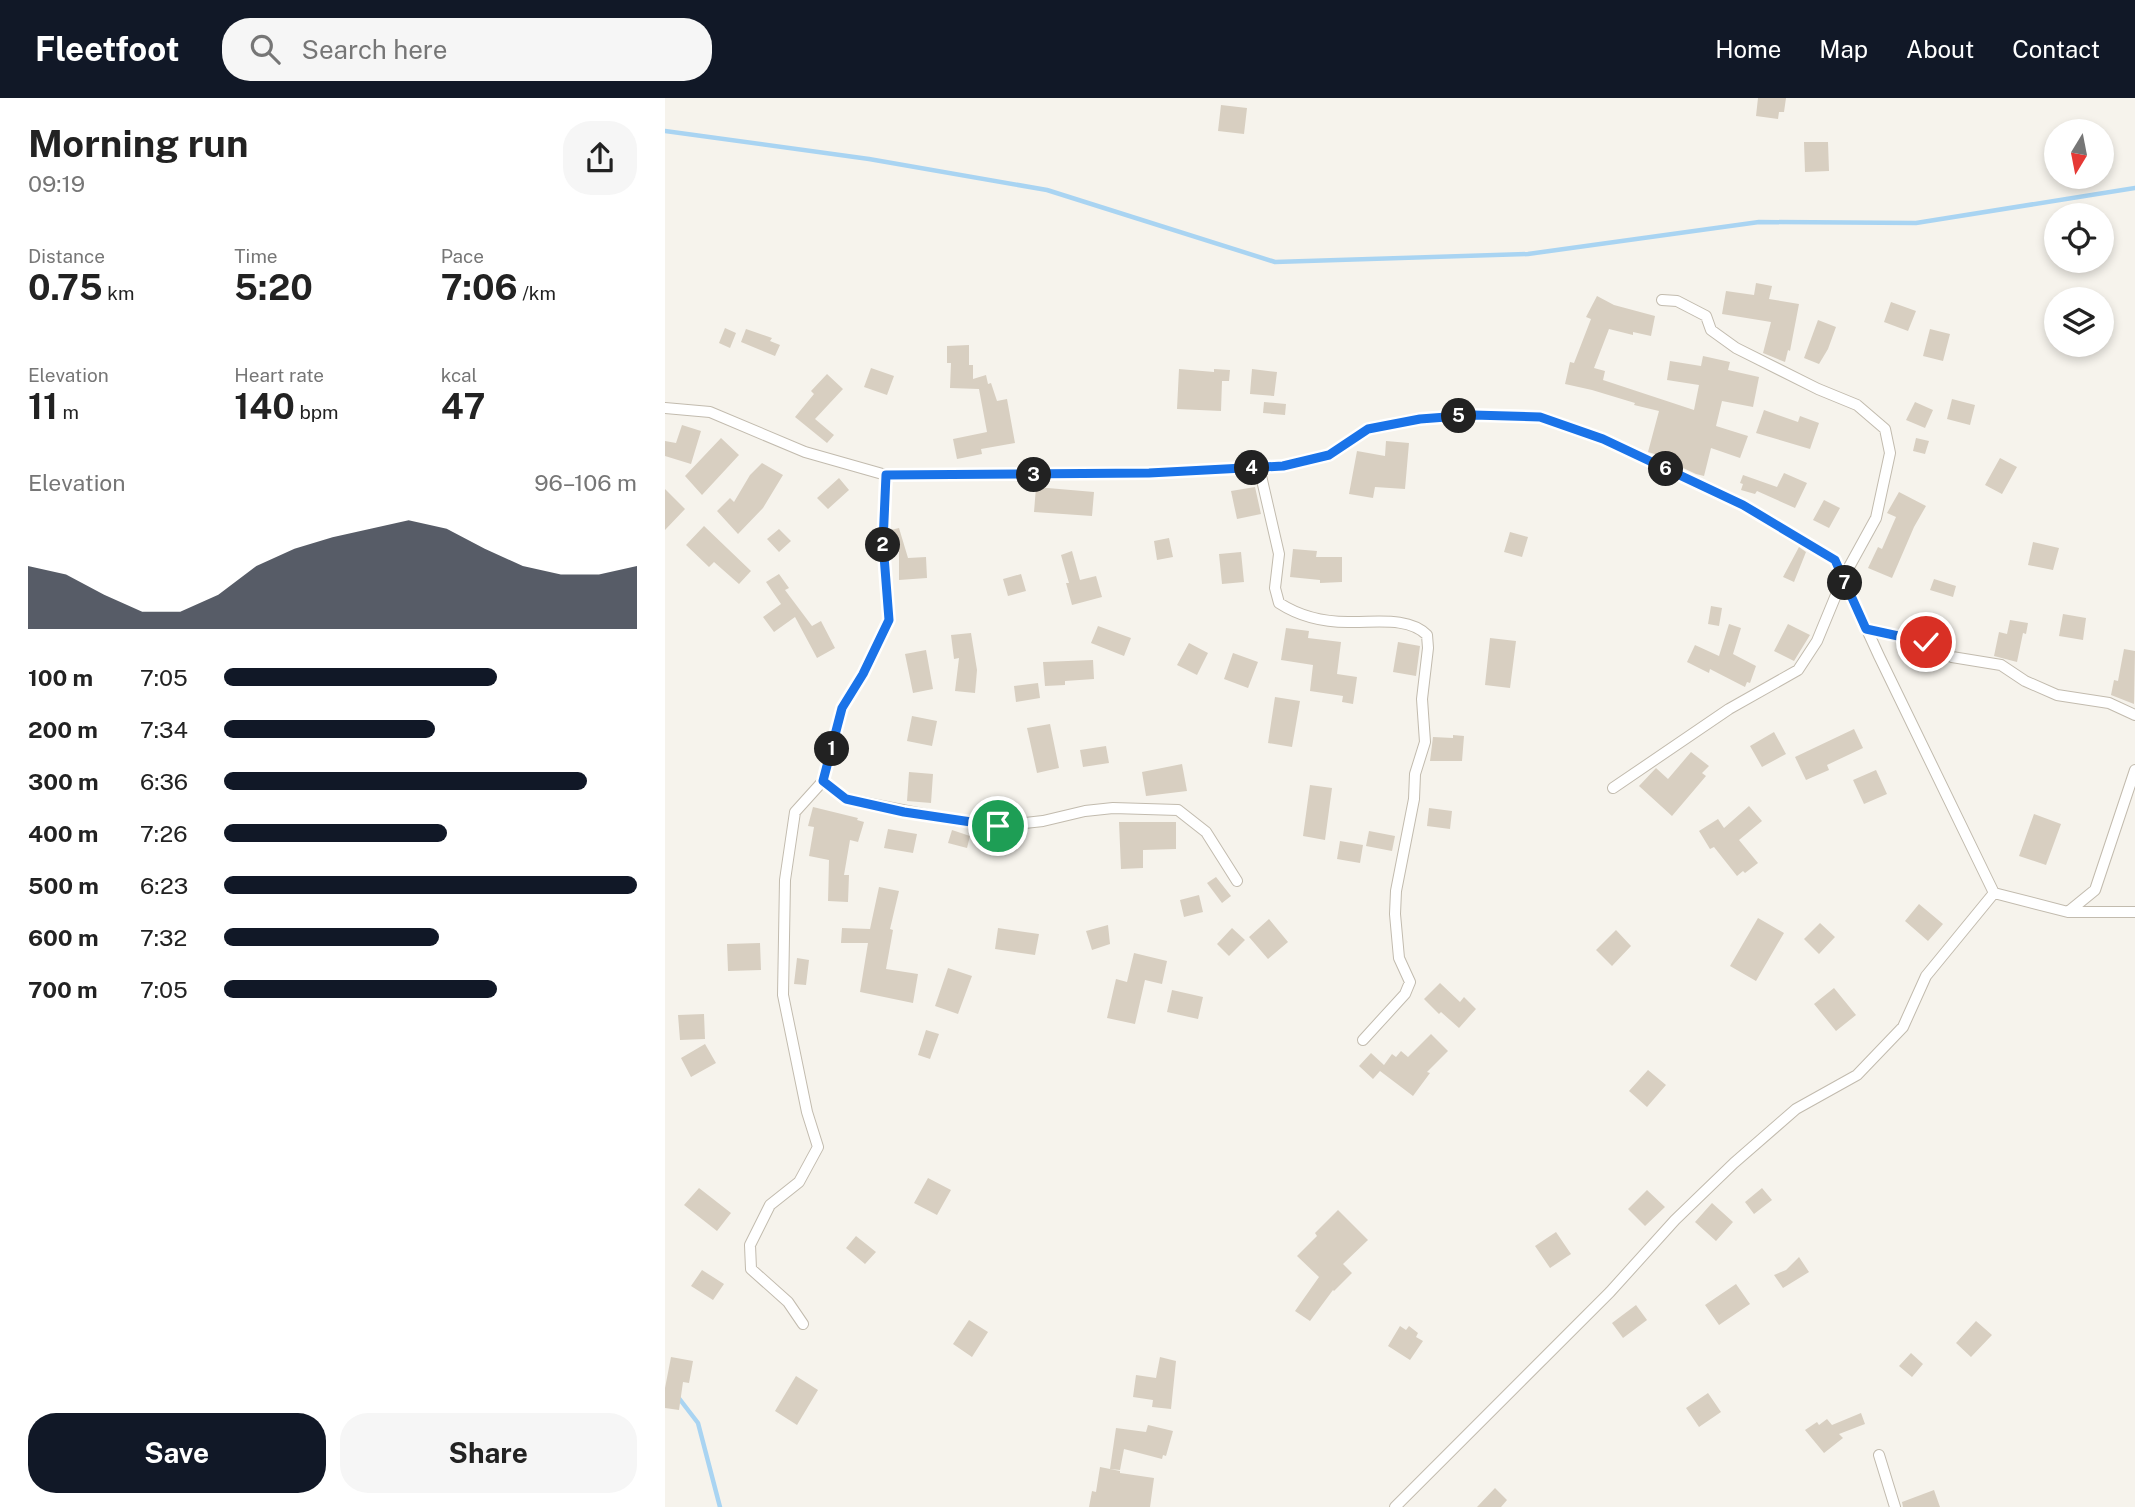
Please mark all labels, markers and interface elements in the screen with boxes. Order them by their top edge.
search box [222,18,712,81]
text: Fleetfoot [35,30,180,68]
icon: search [246,30,284,68]
text: Search here [302,34,448,65]
text: Home [1715,35,1781,63]
text: Map [1819,35,1868,63]
text: About [1906,35,1974,63]
text: Contact [2012,35,2100,63]
north arrow [2044,119,2114,189]
map controls [2044,119,2114,357]
text: Morning run [28,121,249,166]
button: share [563,121,637,195]
text: 09:19 [28,170,85,197]
button: locate [2044,203,2114,273]
text: Distance [28,245,105,267]
text: Time [234,245,278,267]
text: Pace [441,245,484,267]
text: 0.75 [28,267,103,308]
text: 5:20 [234,267,313,308]
text: 7:06 [441,267,518,308]
text: km [103,282,134,304]
text: /km [518,282,556,304]
button: layers [2044,287,2114,357]
text: Elevation [28,364,109,386]
text: Heart rate [234,364,324,386]
text: kcal [441,364,477,386]
text: 11 [28,386,58,427]
text: 140 [234,386,295,427]
text: 47 [441,386,486,427]
pin: 5 [1441,398,1477,434]
text: m [58,401,79,423]
text: bpm [295,401,339,423]
text: 5 [1452,404,1465,426]
pin: 4 [1235,450,1269,486]
pin: 6 [1649,452,1683,486]
text: 4 [1245,456,1258,478]
text: 6 [1659,457,1672,479]
pin: 3 [1017,458,1051,492]
text: 3 [1027,463,1040,485]
text: Elevation [28,469,126,496]
text: 96–106 m [534,469,637,496]
pin: 2 [865,528,900,562]
text: 2 [876,533,889,555]
pin: 7 [1827,566,1863,601]
text: 7 [1839,571,1850,593]
pin [1896,612,1956,672]
icon: check [1907,623,1945,661]
text: 100 m [28,664,93,691]
text: 7:05 [140,664,188,691]
text: 200 m [28,716,98,743]
text: 7:34 [140,716,188,743]
pin: 1 [815,732,849,766]
text: 1 [827,737,836,759]
text: 300 m [28,768,99,795]
text: 6:36 [140,768,188,795]
pin [968,796,1028,856]
icon: arrive [979,807,1017,845]
text: 400 m [28,820,98,847]
text: 7:26 [140,820,187,847]
text: 500 m [28,872,99,899]
text: 6:23 [140,872,188,899]
text: 600 m [28,924,98,951]
text: 7:32 [140,924,187,951]
text: 700 m [28,976,98,1003]
text: 7:05 [140,976,188,1003]
button: Save [28,1413,326,1493]
button: Share [340,1413,637,1493]

